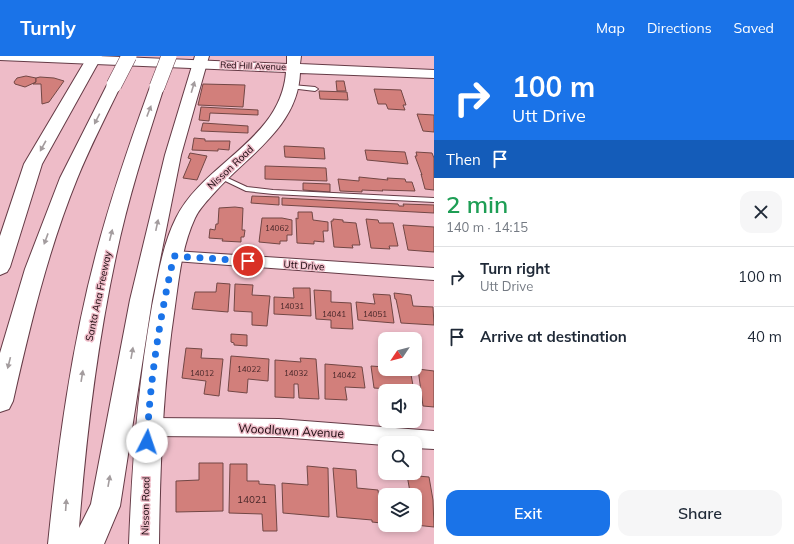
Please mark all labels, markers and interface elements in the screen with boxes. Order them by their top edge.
text: Turnly [20,16,76,40]
text: Map [596,19,625,37]
text: Directions [647,19,712,37]
text: Saved [734,19,774,37]
street label: Red Hill Avenue [220,59,286,72]
text: 100 m [512,69,595,104]
icon: right [446,72,498,124]
one-way arrow [190,80,196,92]
one-way arrow [146,104,152,116]
text: Utt Drive [512,104,586,127]
one-way arrow [94,114,100,125]
one-way arrow [39,140,46,152]
street label: Nisson Road [205,143,256,192]
icon: arrive [489,148,511,170]
text: Then [446,150,481,169]
text: 2 min [446,189,508,219]
button: close [740,191,782,233]
one-way arrow [155,219,161,232]
text: 140 m · 14:15 [446,219,528,235]
house number: 14062 [265,223,289,233]
one-way arrow [109,229,115,241]
one-way arrow [42,233,48,245]
pin [231,244,265,278]
street label: Santa Ana Freeway [83,249,115,342]
icon: arrive [237,250,259,272]
street label: Utt Drive [283,258,325,273]
text: Turn right [480,259,550,278]
icon: right [446,266,468,288]
text: 100 m [738,267,782,286]
text: Utt Drive [480,278,533,294]
house number: 14031 [280,301,304,311]
house number: 14041 [322,309,346,319]
house number: 14051 [363,309,387,319]
icon: arrive [446,326,468,348]
text: Arrive at destination [480,327,627,346]
text: 40 m [747,327,782,346]
north arrow [378,332,422,376]
map controls [378,332,422,532]
one-way arrow [129,347,135,359]
one-way arrow [6,358,12,370]
house number: 14022 [237,364,261,374]
house number: 14012 [190,368,214,378]
house number: 14032 [284,368,308,378]
one-way arrow [79,370,85,382]
house number: 14042 [332,370,356,380]
button: sound [378,384,422,428]
street label: Woodlawn Avenue [238,420,344,441]
position arrow [126,421,168,463]
button: search [378,436,422,480]
one-way arrow [107,475,113,487]
street label: Nisson Road [138,477,153,535]
button: layers [378,488,422,532]
button: Exit [446,490,610,536]
button: Share [618,490,782,536]
house number: 14021 [237,493,267,506]
one-way arrow [62,499,69,511]

